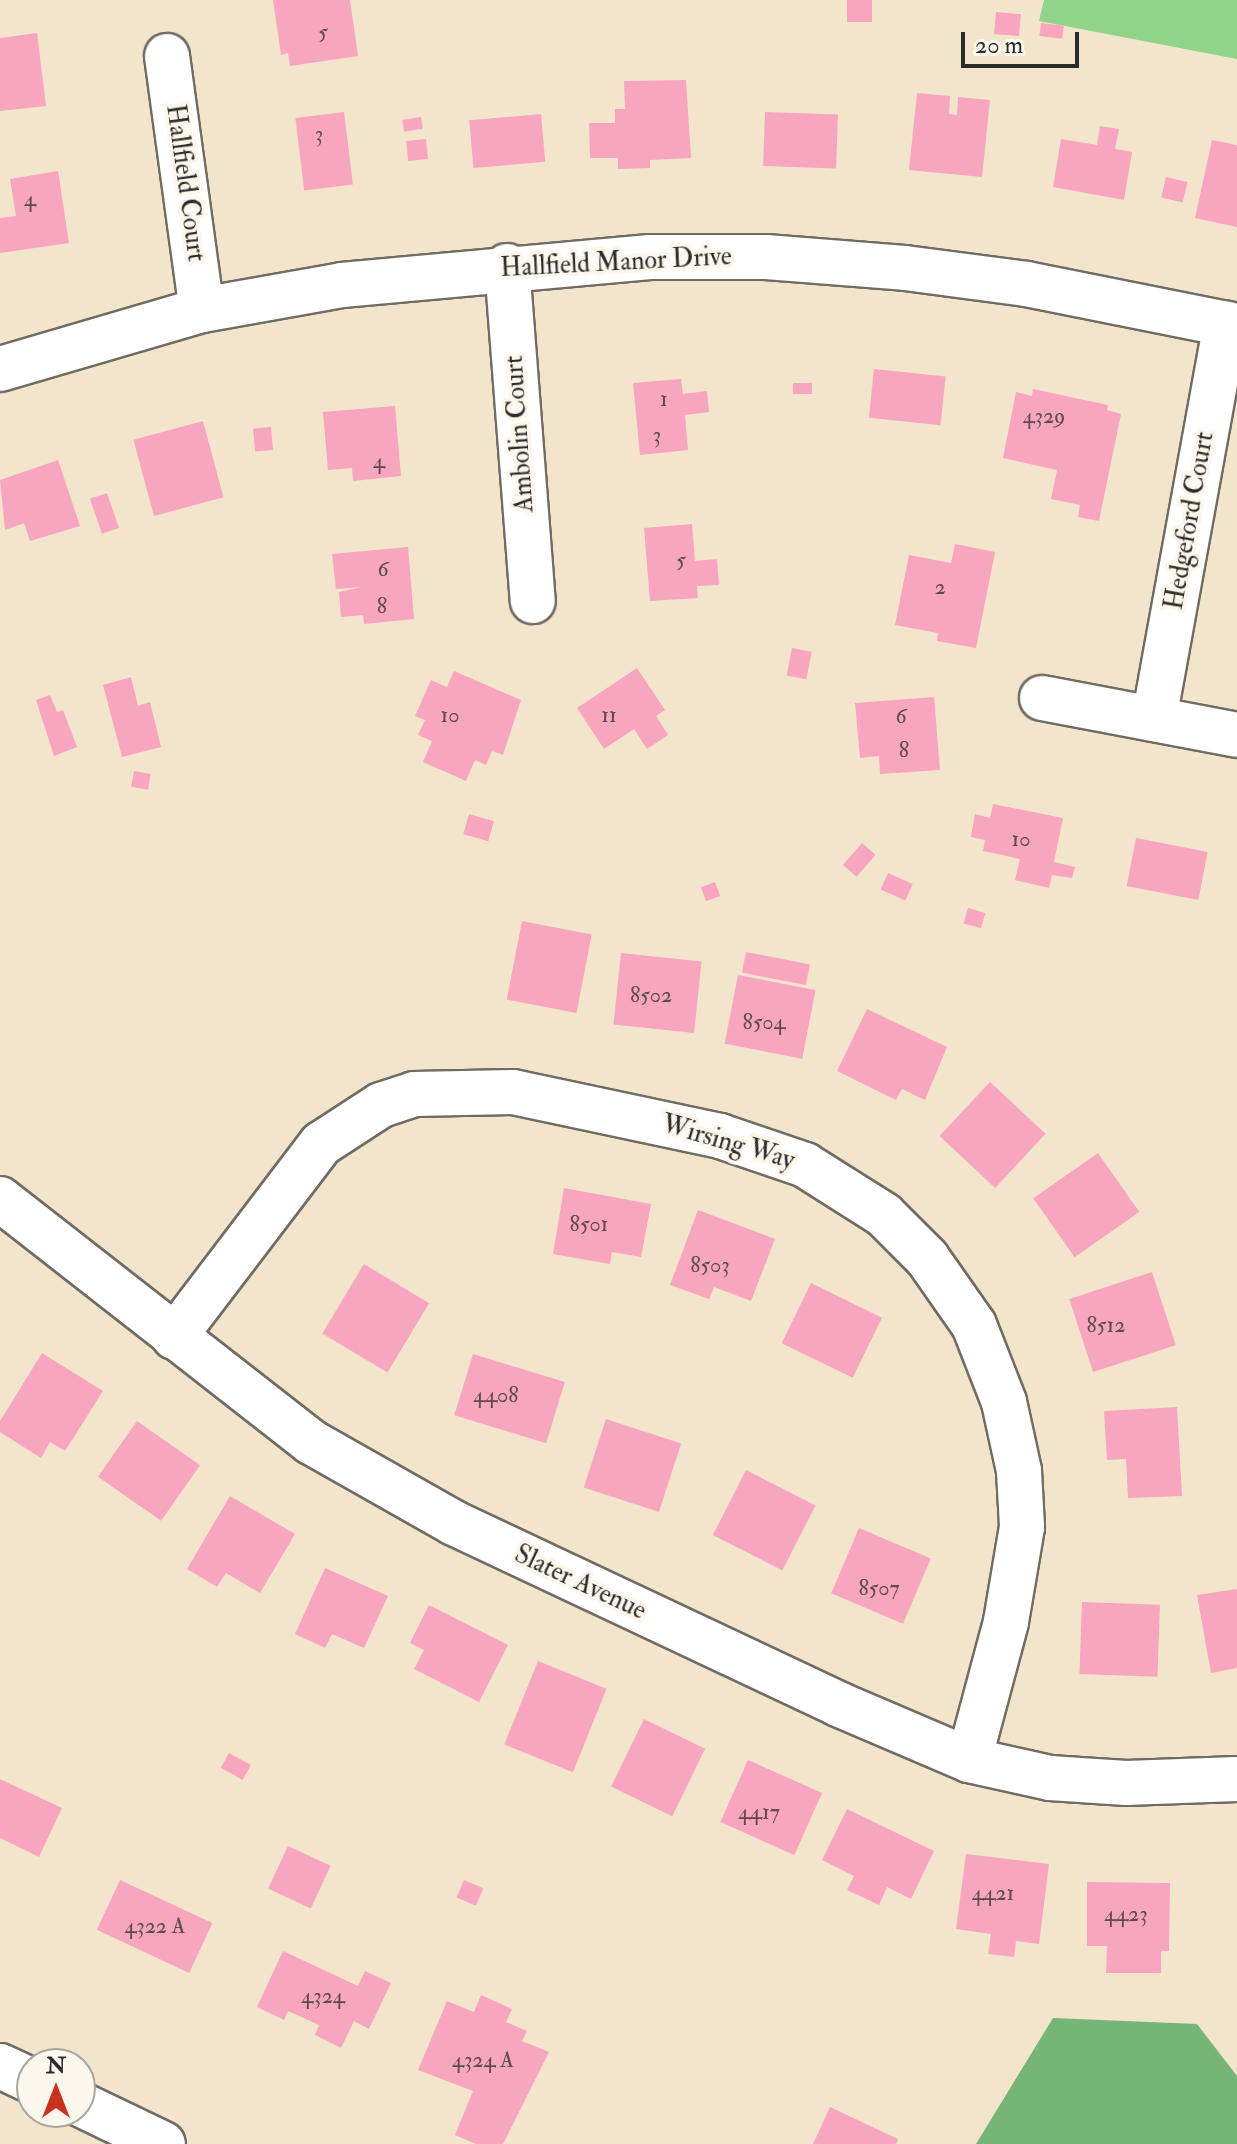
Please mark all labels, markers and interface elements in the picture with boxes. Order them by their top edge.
scale bar [965,16,1083,66]
house number: 5 [318,20,328,46]
text: 20 m [975,30,1023,61]
street label: Hallfield Court [159,102,211,264]
house number: 3 [315,122,323,148]
house number: 4 [24,187,36,213]
street label: Hallfield Manor Drive [500,241,732,285]
street label: Ambolin Court [499,354,541,514]
house number: 1 [660,387,668,413]
house number: 4329 [1023,404,1065,430]
house number: 3 [653,423,661,449]
street label: Hedgeford Court [1159,430,1221,612]
house number: 4 [373,449,385,475]
house number: 5 [676,548,686,574]
house number: 6 [377,557,389,583]
house number: 2 [934,575,946,601]
house number: 8 [377,594,387,620]
house number: 10 [440,703,460,729]
house number: 11 [601,703,617,729]
house number: 6 [895,704,907,730]
house number: 8 [899,738,909,764]
house number: 10 [1011,827,1031,853]
house number: 8502 [630,983,672,1009]
house number: 8504 [743,1010,785,1036]
street label: Wirsing Way [658,1109,798,1177]
house number: 8501 [570,1212,608,1238]
house number: 8503 [690,1253,730,1279]
house number: 8512 [1087,1313,1125,1339]
house number: 4408 [473,1383,519,1409]
street label: Slater Avenue [509,1539,651,1627]
house number: 8507 [858,1576,900,1602]
house number: 4417 [738,1800,780,1826]
house number: 4421 [972,1881,1014,1907]
house number: 4423 [1104,1902,1148,1928]
house number: 4322 A [124,1914,186,1940]
house number: 4324 [301,1984,345,2010]
north arrow [16,2048,96,2128]
house number: 4324 A [452,2048,514,2074]
text: N [46,2052,66,2080]

